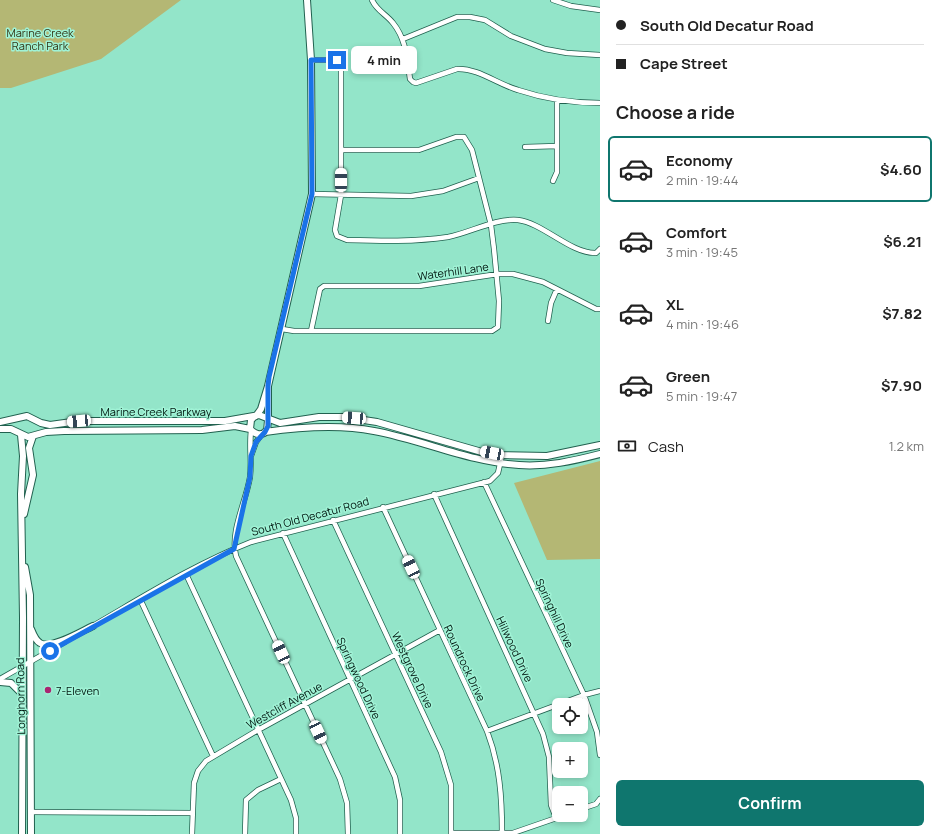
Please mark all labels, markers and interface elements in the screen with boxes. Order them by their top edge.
text: South Old Decatur Road [640,15,814,36]
park label: Marine Creek Ranch Park [6,25,74,53]
callout: 4 min [351,46,417,74]
route end [328,51,346,69]
text: 4 min [367,51,401,69]
text: Cape Street [640,53,728,74]
text: Choose a ride [616,100,735,124]
text: Economy [666,150,733,171]
icon: car [618,151,654,187]
text: $4.60 [880,159,922,180]
car [335,168,347,192]
text: 2 min · 19:44 [666,171,738,189]
text: Comfort [666,222,727,243]
icon: car [618,223,654,259]
text: $6.21 [883,231,922,252]
text: 3 min · 19:45 [666,243,738,261]
street label: Waterhill Lane [417,259,490,283]
text: XL [666,294,684,315]
icon: car [618,295,654,331]
text: $7.82 [882,303,922,324]
text: 4 min · 19:46 [666,315,739,333]
text: Green [666,366,710,387]
icon: car [618,367,654,403]
text: $7.90 [881,375,922,396]
text: 5 min · 19:47 [666,387,737,405]
street label: Marine Creek Parkway [101,404,212,419]
car [342,411,366,425]
car [67,414,91,428]
icon: cash [616,435,638,457]
text: Cash [648,436,684,457]
text: 1.2 km [889,437,924,455]
car [479,445,505,461]
street label: South Old Decatur Road [249,493,371,539]
car [400,554,422,580]
street label: Springhill Drive [532,576,578,651]
street label: Hillwood Drive [493,614,537,685]
street label: Roundrock Drive [441,622,490,704]
street label: Westgrove Drive [389,629,437,711]
street label: Springwood Drive [333,635,385,722]
car [270,639,292,665]
route start [41,642,59,660]
street label: Longhorn Road [12,657,28,735]
street label: Westcliff Avenue [244,678,325,732]
place label: 7-Eleven [56,683,99,698]
marker: 7-Eleven [43,685,53,695]
map controls [552,698,588,822]
button: locate [552,698,588,734]
car [307,719,329,745]
button: + [552,742,588,778]
button: Confirm [616,780,924,826]
button: − [552,786,588,822]

